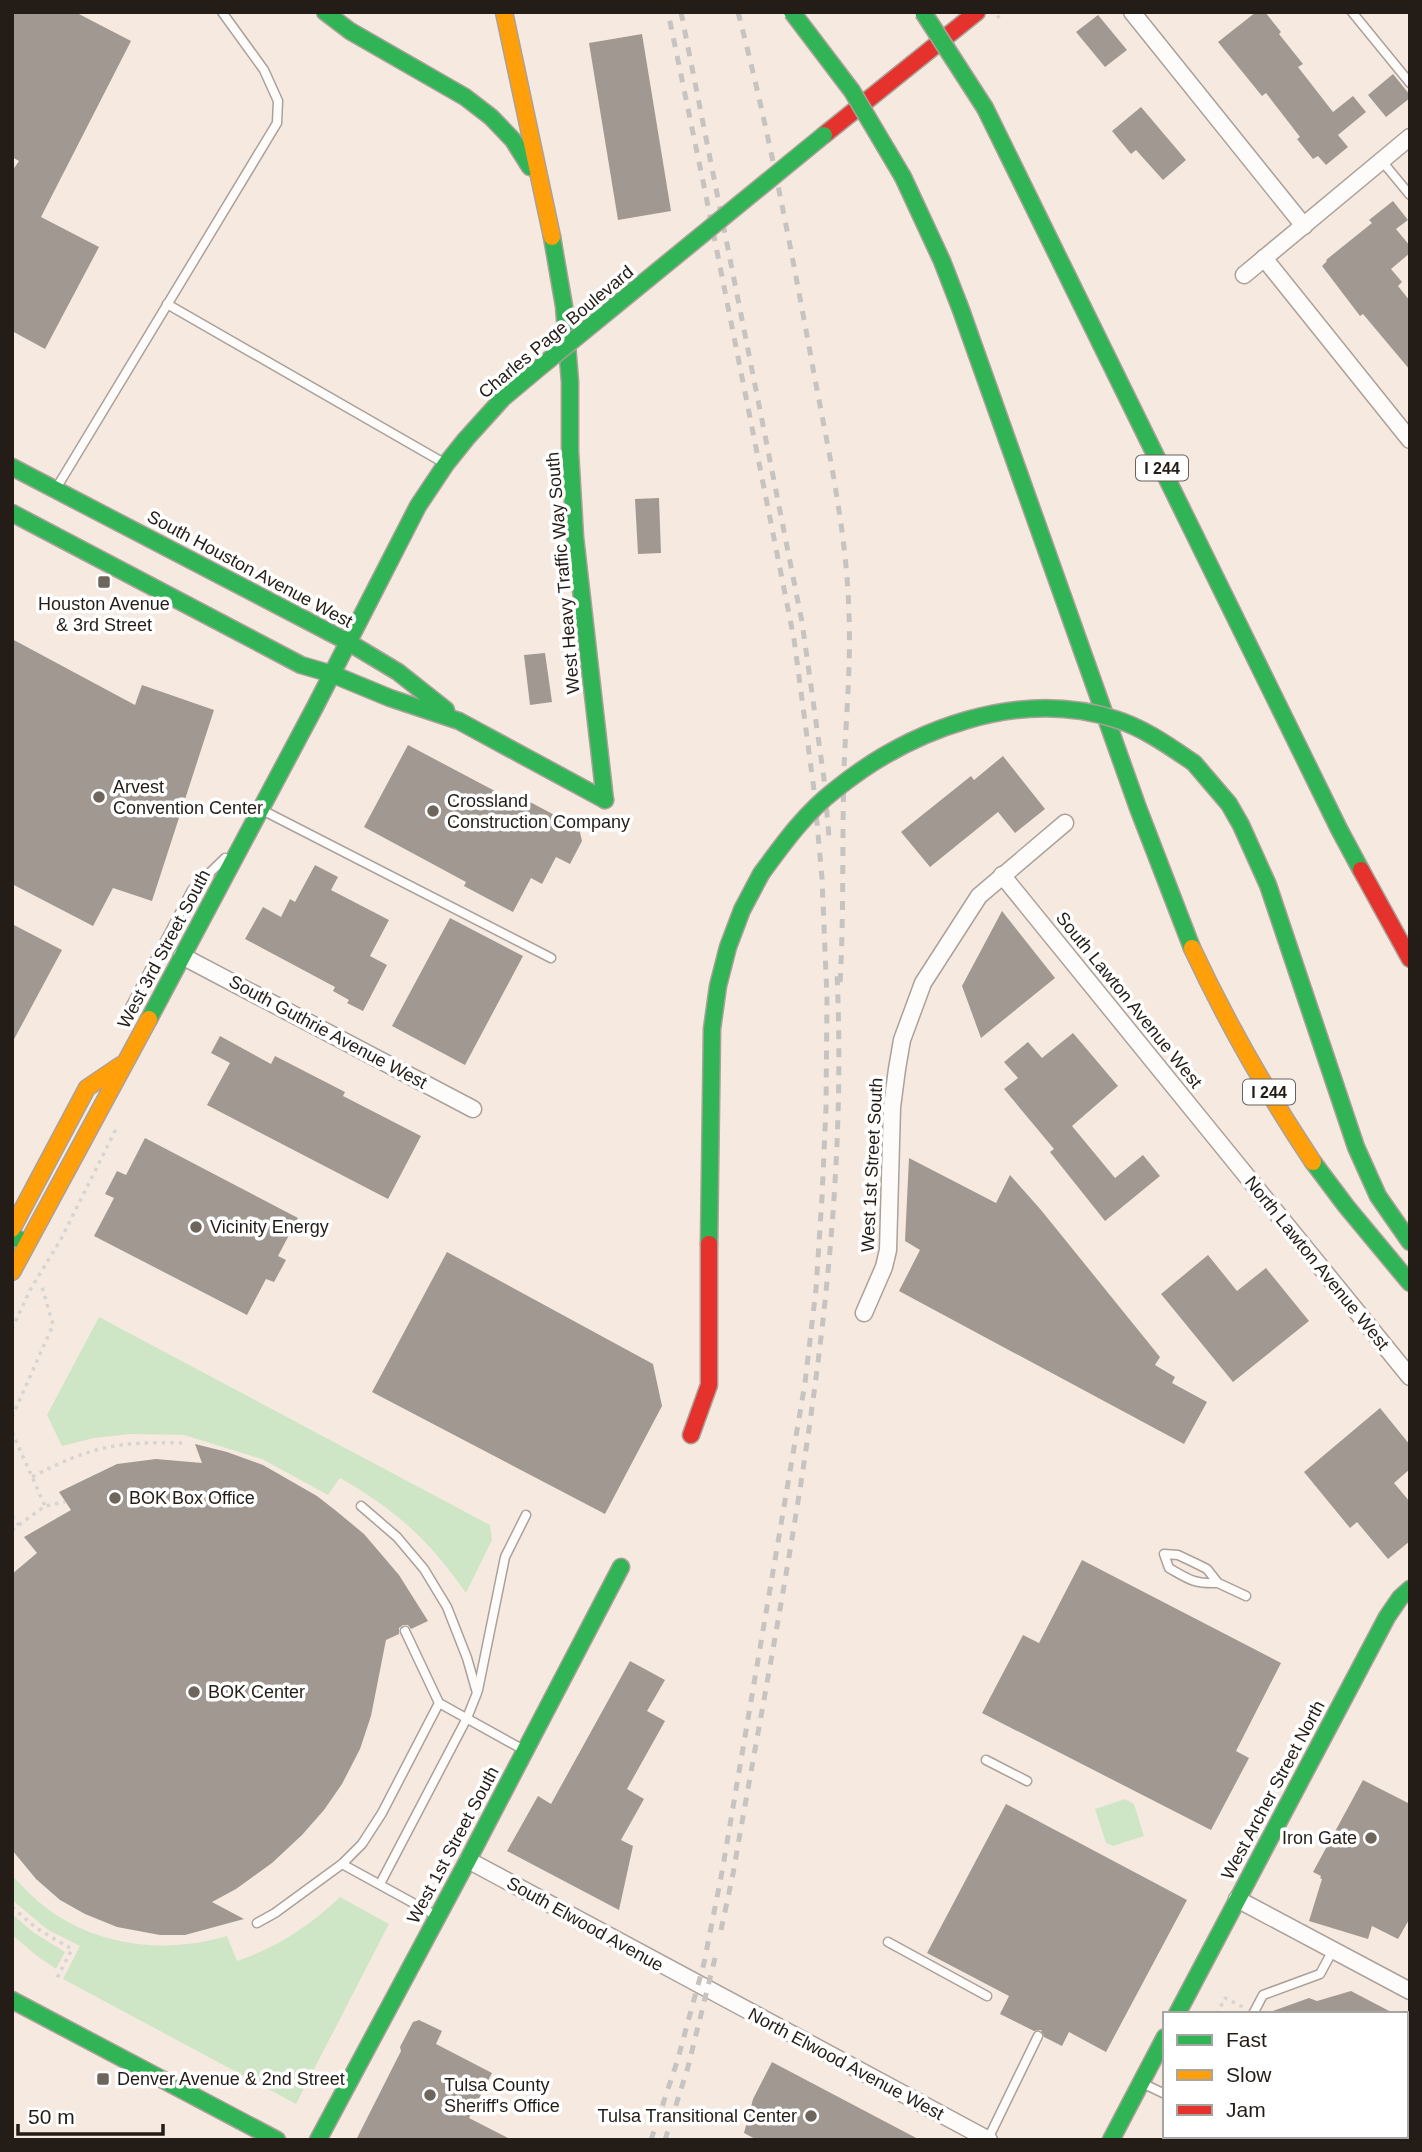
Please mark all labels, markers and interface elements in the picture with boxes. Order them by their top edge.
street label: Charles Page Boulevard [475,262,637,402]
street label: West Heavy Traffic Way South [542,451,584,695]
road number: I 244 [1136,456,1188,481]
street label: South Houston Avenue West [144,506,356,632]
marker: Houston Avenue & 3rd Street [96,574,112,590]
place label: Houston Avenue & 3rd Street [38,594,170,635]
place label: Arvest Convention Center [113,777,263,818]
marker: Arvest Convention Center [91,789,107,805]
place label: Crossland Construction Company [447,791,630,832]
marker: Crossland Construction Company [425,803,441,819]
street label: West 3rd Street South [114,866,214,1032]
street label: South Lawton Avenue West [1052,908,1206,1092]
street label: South Guthrie Avenue West [226,971,430,1093]
street label: West 1st Street South [857,1077,887,1253]
road number: I 244 [1243,1080,1295,1104]
street label: North Lawton Avenue West [1241,1172,1393,1354]
place label: Vicinity Energy [210,1217,329,1237]
marker: Vicinity Energy [188,1219,204,1235]
place label: BOK Box Office [129,1488,255,1508]
marker: BOK Box Office [107,1490,123,1506]
place label: BOK Center [208,1682,305,1702]
marker: BOK Center [186,1684,202,1700]
street label: West Archer Street North [1217,1697,1329,1883]
street label: West 1st Street South [403,1763,503,1927]
place label: Iron Gate [1282,1828,1357,1848]
marker: Iron Gate [1363,1830,1379,1846]
street label: South Elwood Avenue [503,1873,667,1975]
street label: North Elwood Avenue West [745,2004,947,2124]
legend [1163,2012,1408,2138]
text: Fast [1226,2028,1267,2051]
text: Slow [1226,2063,1272,2086]
place label: Denver Avenue & 2nd Street [117,2069,345,2089]
marker: Denver Avenue & 2nd Street [95,2071,111,2087]
place label: Tulsa County Sheriff's Office [444,2075,560,2116]
marker: Tulsa County Sheriff's Office [422,2087,438,2103]
scale bar [18,2092,163,2136]
text: Jam [1226,2098,1266,2121]
text: 50 m [28,2105,75,2128]
place label: Tulsa Transitional Center [598,2106,797,2126]
marker: Tulsa Transitional Center [803,2108,819,2124]

